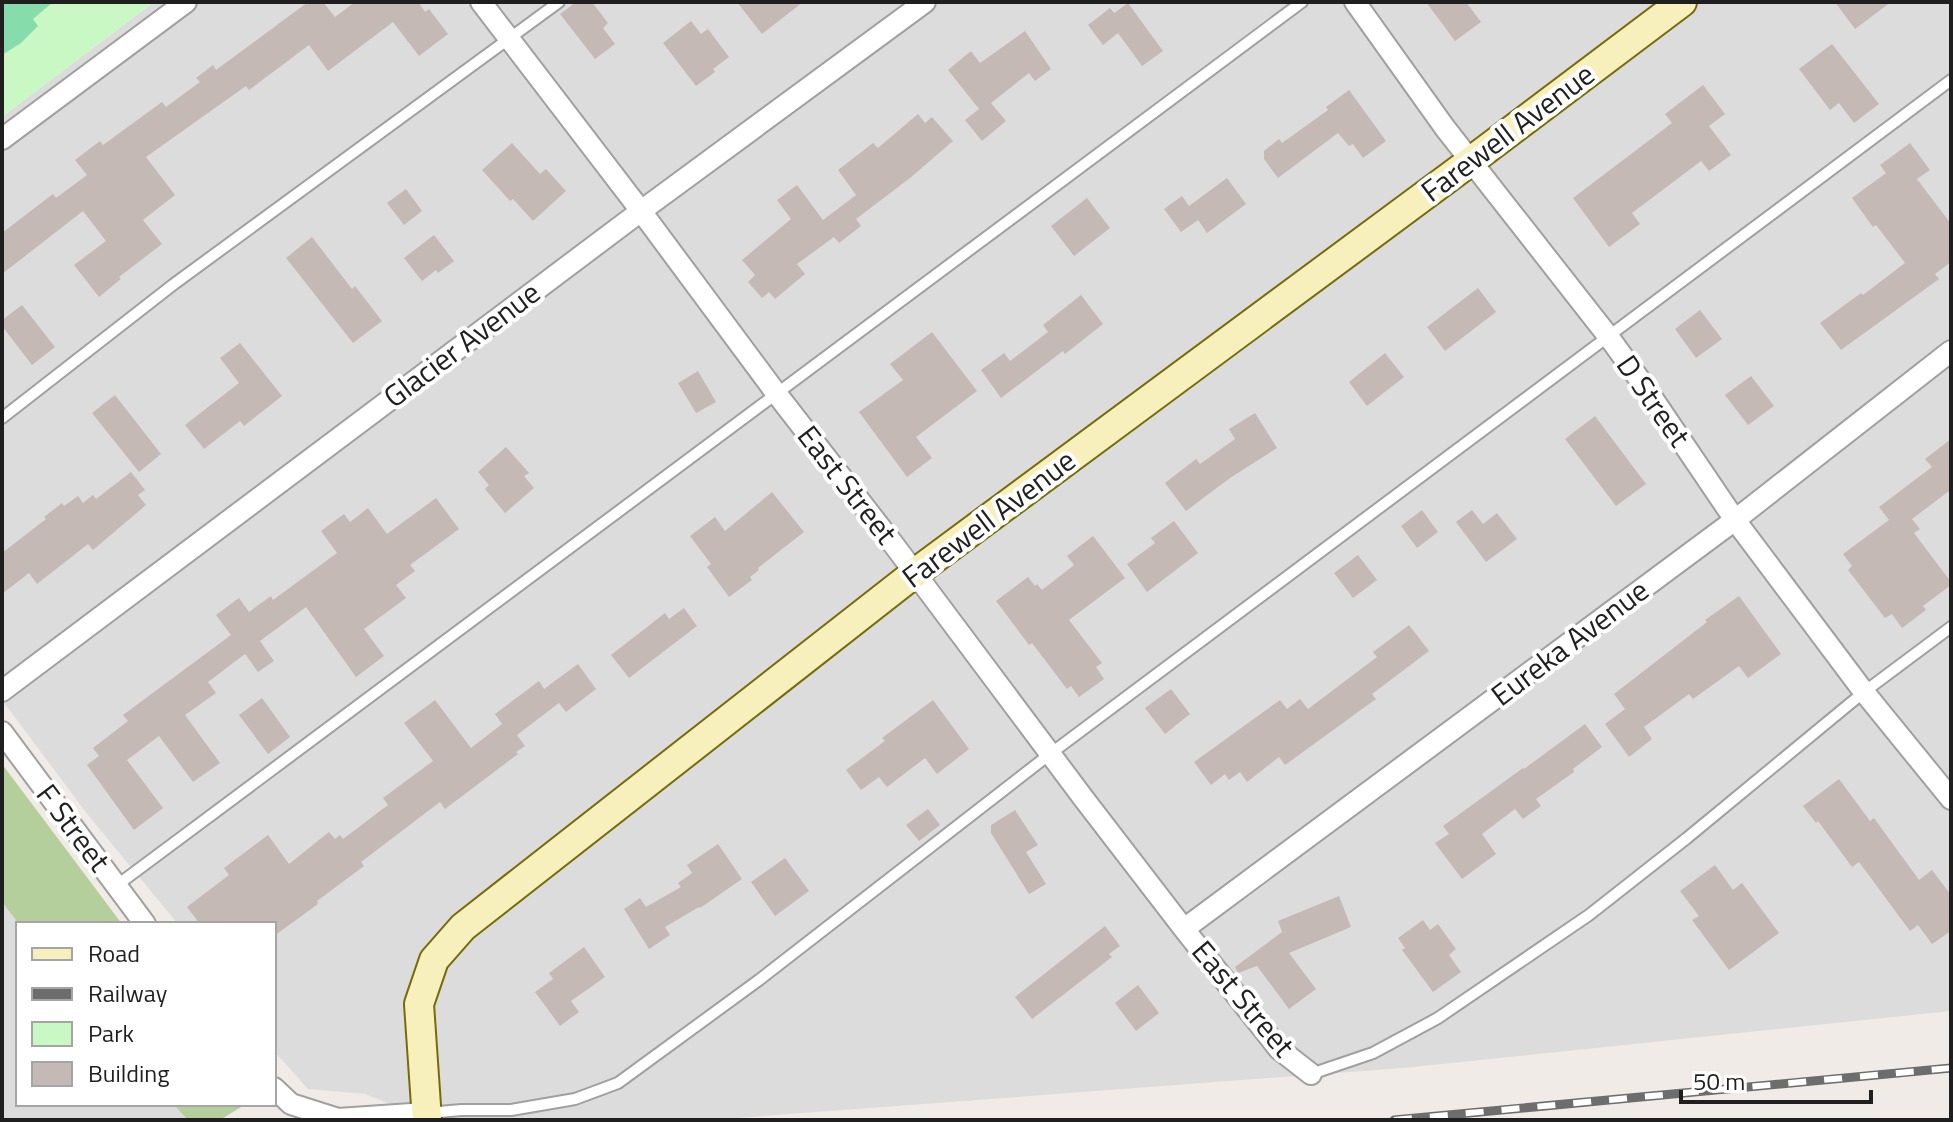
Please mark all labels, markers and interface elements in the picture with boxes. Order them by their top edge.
street label: Farewell Avenue [1411,52,1604,213]
street label: Glacier Avenue [373,270,550,419]
street label: D Street [1605,345,1703,456]
street label: East Street [787,415,909,554]
street label: Farewell Avenue [892,438,1085,599]
street label: Eureka Avenue [1481,567,1658,717]
street label: F Street [25,774,122,881]
legend [16,922,276,1106]
street label: East Street [1181,930,1307,1067]
text: Road [88,935,140,971]
text: Railway [88,975,168,1011]
text: Park [88,1015,134,1051]
scale bar [1681,1054,1871,1104]
text: Building [88,1055,170,1091]
text: 50 m [1693,1063,1745,1099]

